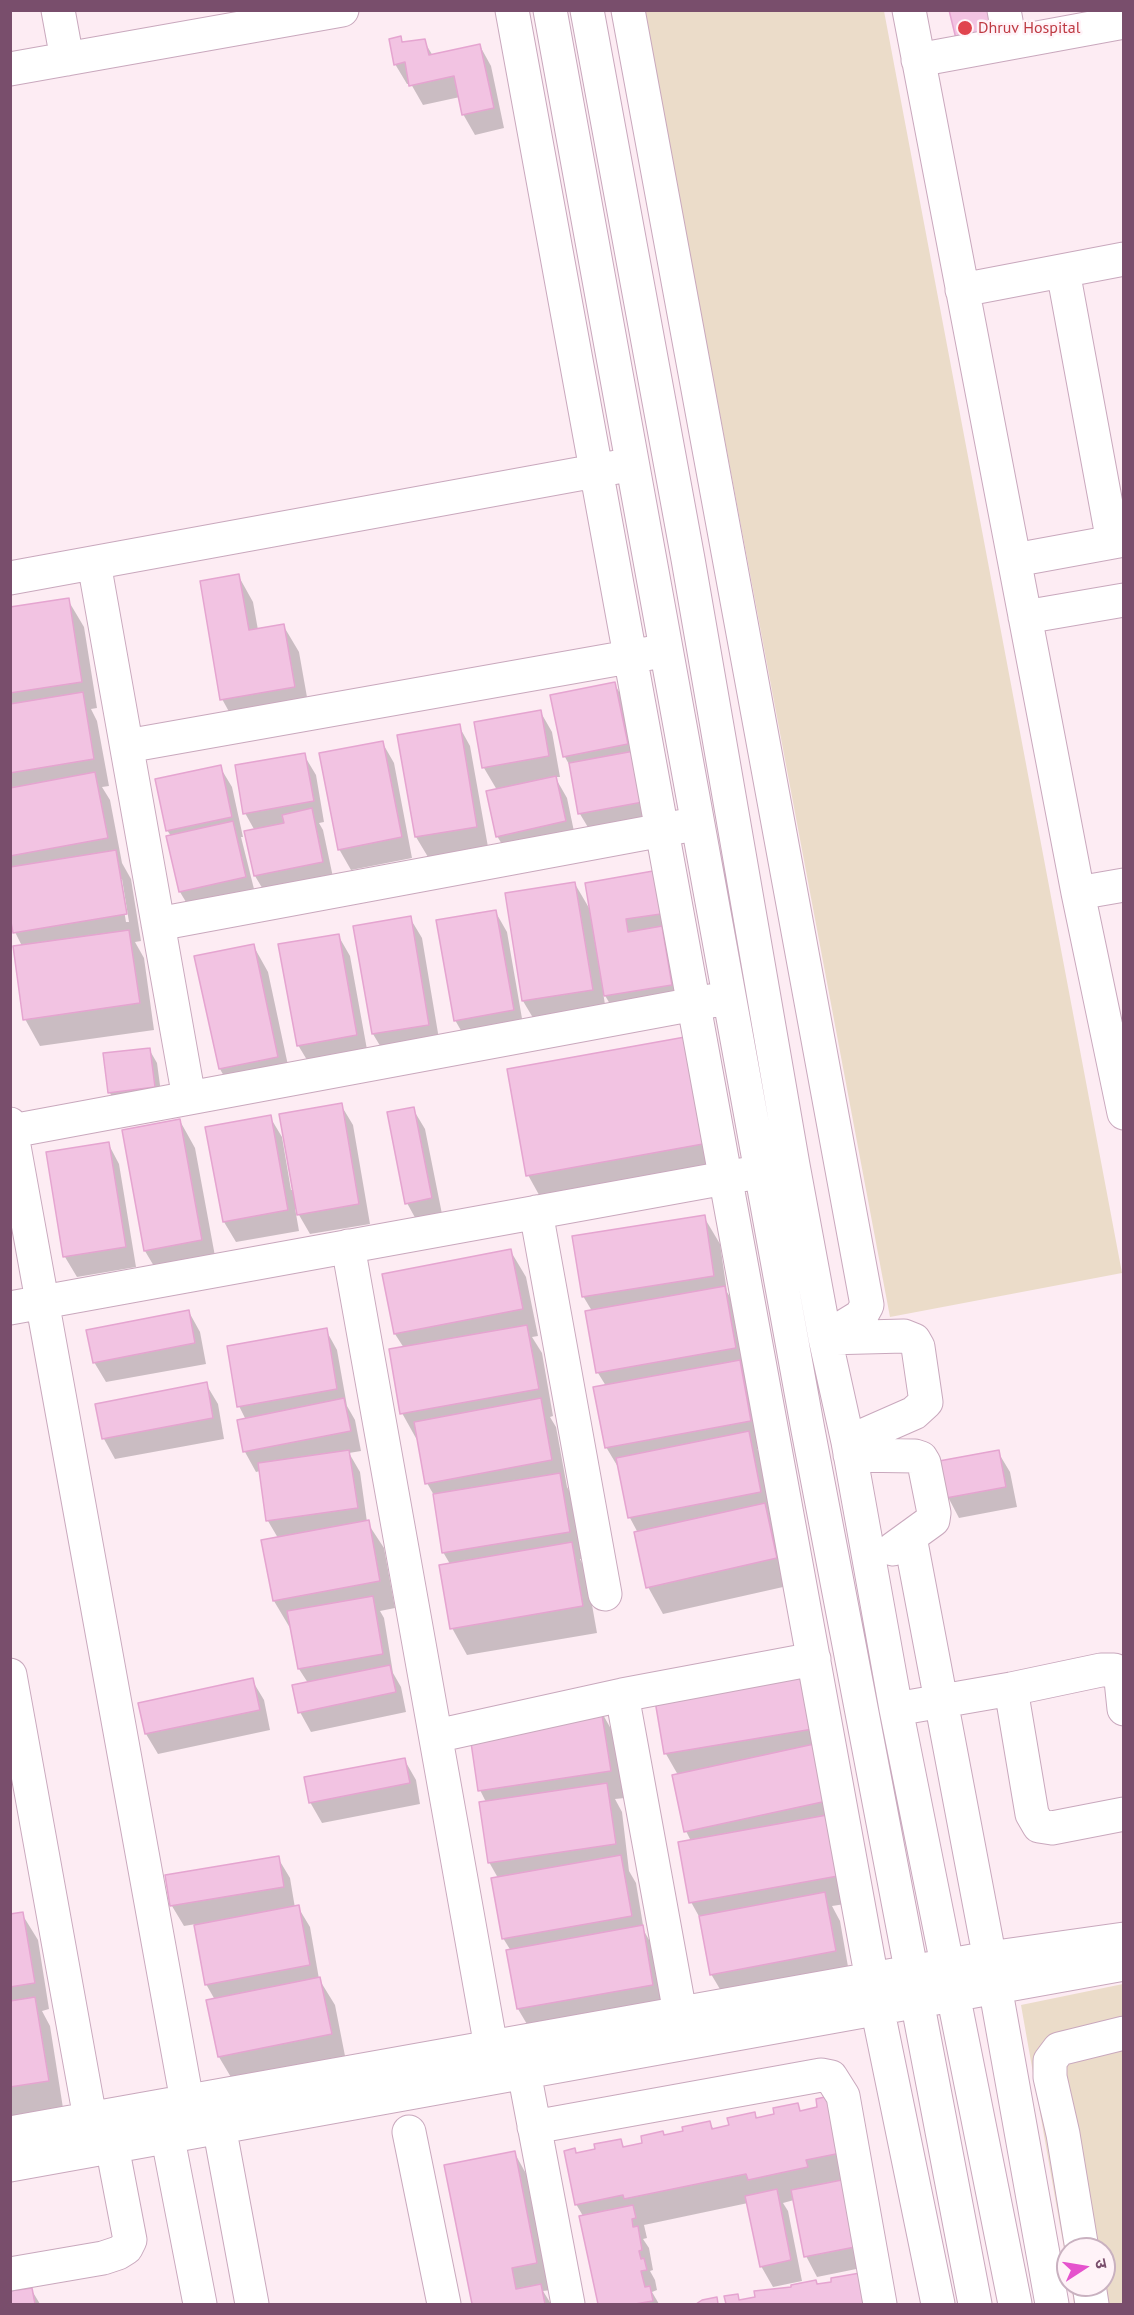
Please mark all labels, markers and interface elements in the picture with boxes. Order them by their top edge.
place label: Dhruv Hospital [978,18,1080,38]
marker: Dhruv Hospital [956,19,974,37]
north arrow [1056,2237,1116,2297]
text: उ [1091,2257,1112,2270]

